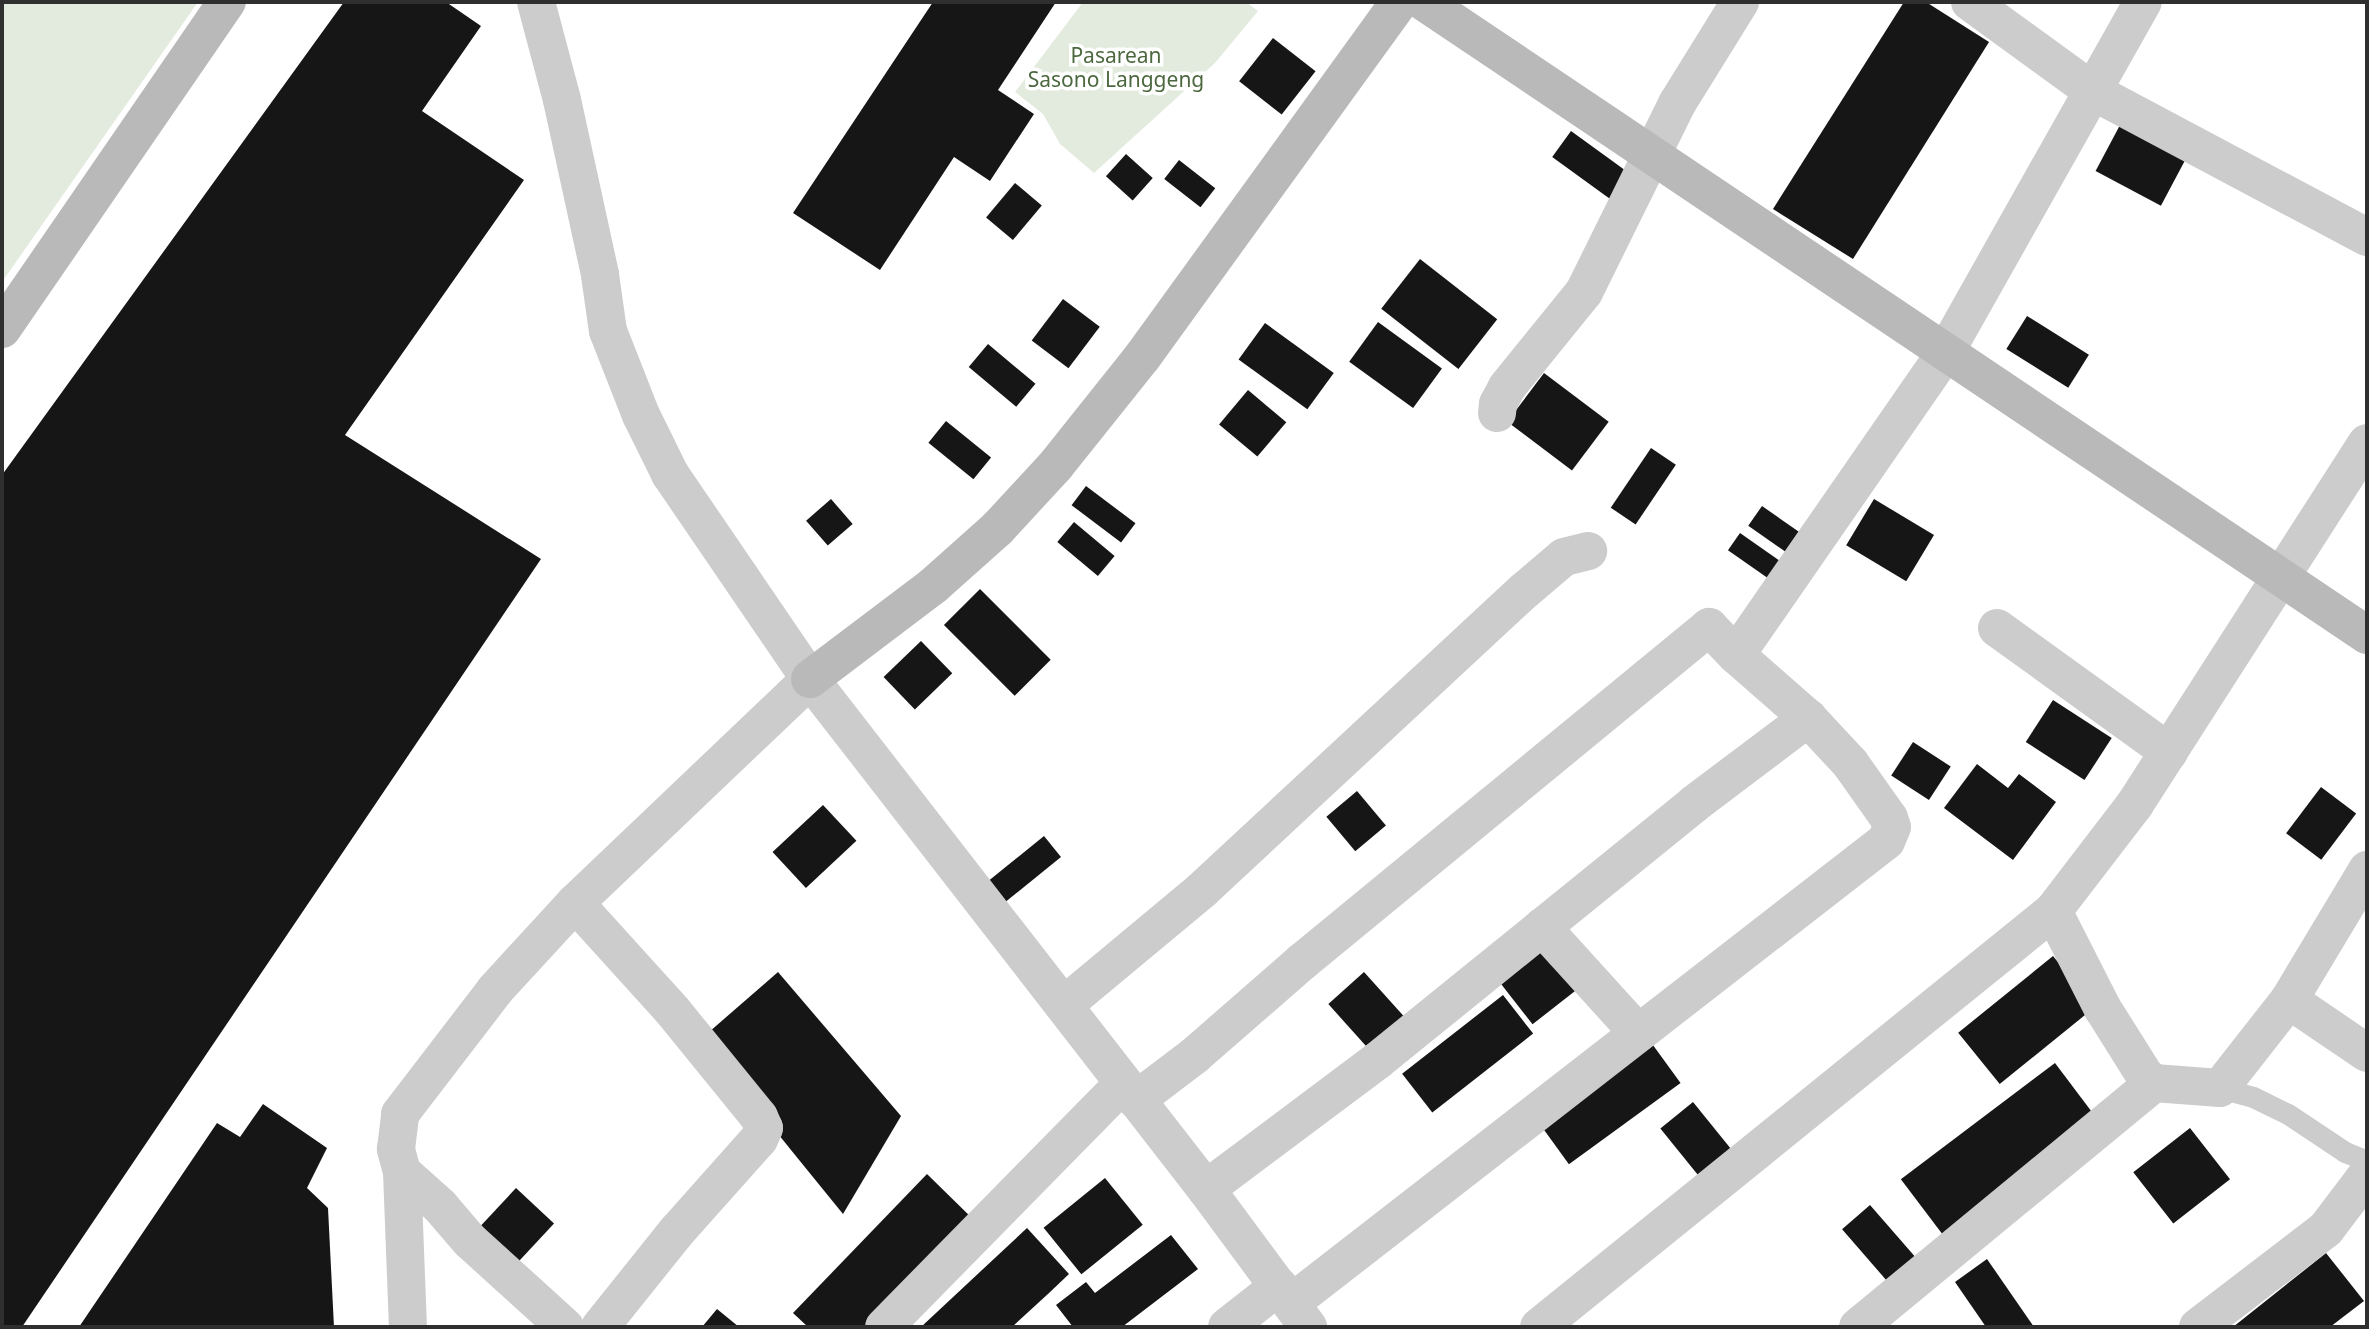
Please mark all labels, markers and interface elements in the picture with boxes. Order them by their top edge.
park label: Pasarean Sasono Langgeng [1028,42,1204,92]

